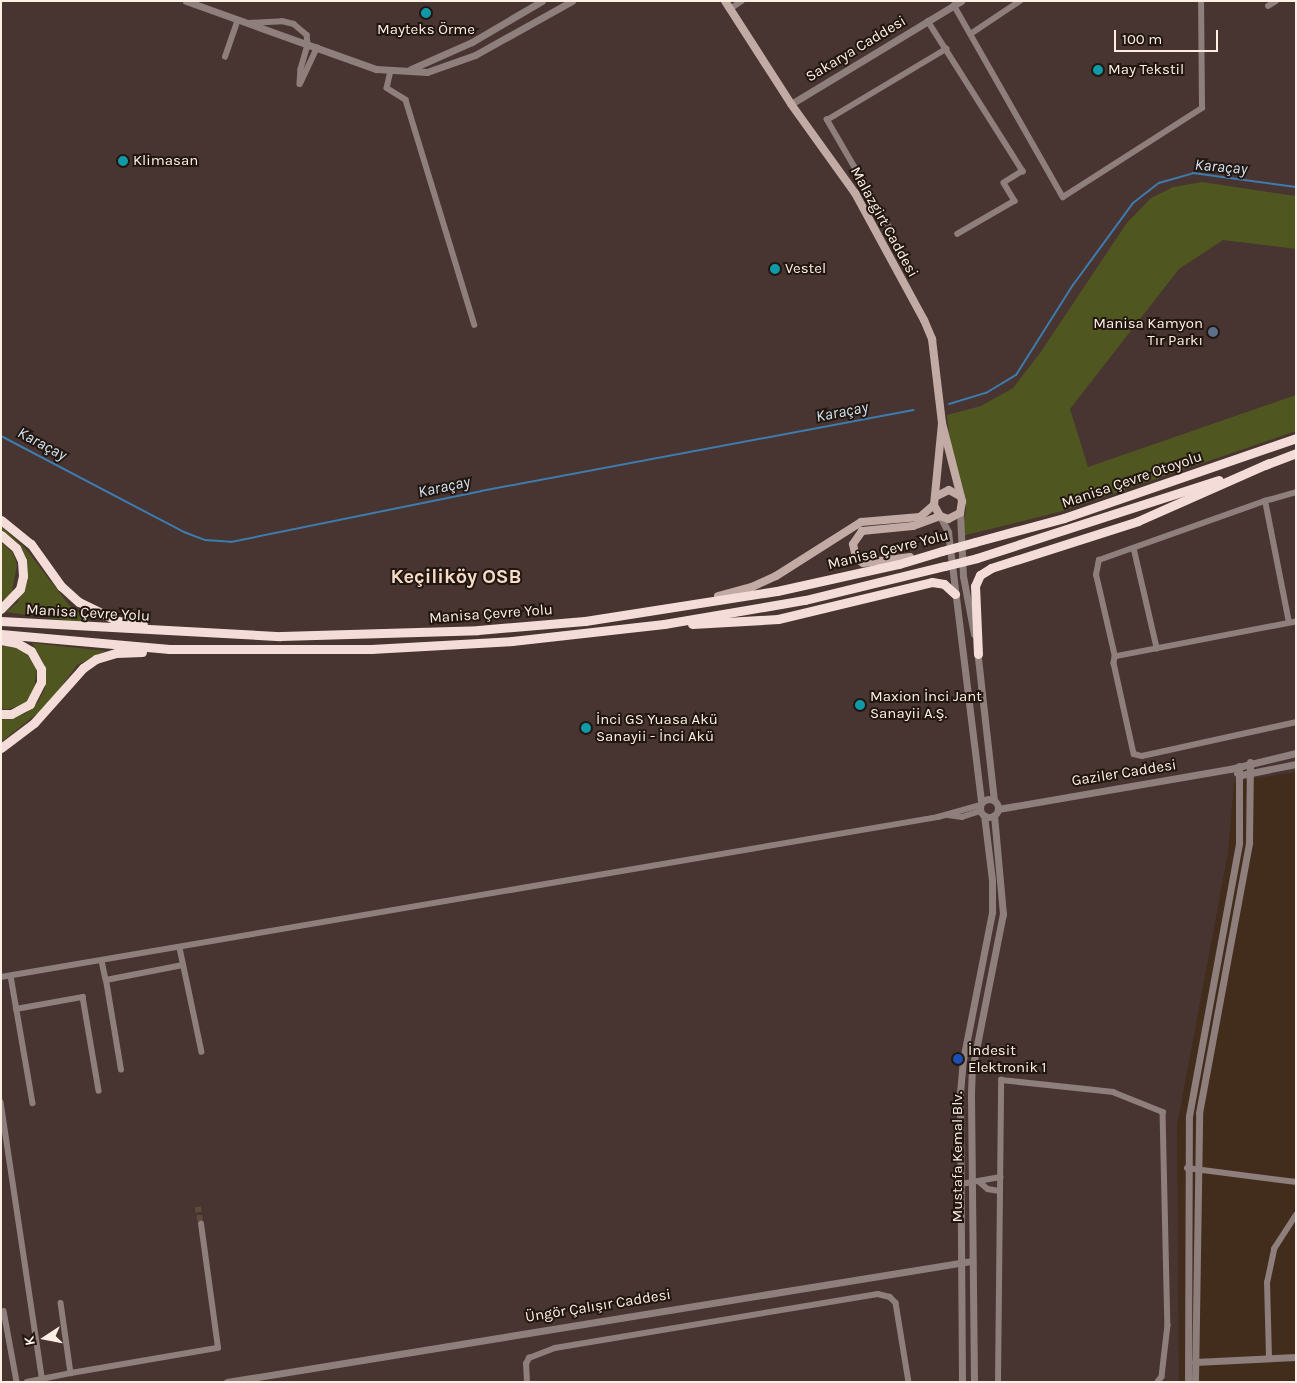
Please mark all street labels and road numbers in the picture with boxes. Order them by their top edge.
street label: Sakarya Caddesi [803,12,909,86]
street label: Malazgirt Caddesi [846,164,922,280]
street label: Manisa Çevre Otoyolu [1059,448,1205,512]
street label: Manisa Çevre Yolu [826,526,950,574]
street label: Manisa Çevre Yolu [26,601,150,625]
street label: Manisa Çevre Yolu [429,601,553,627]
street label: Gaziler Caddesi [1070,756,1178,790]
street label: Mustafa Kemal Blv. [949,1091,967,1223]
street label: Üngör Çalışır Caddesi [524,1286,672,1326]

